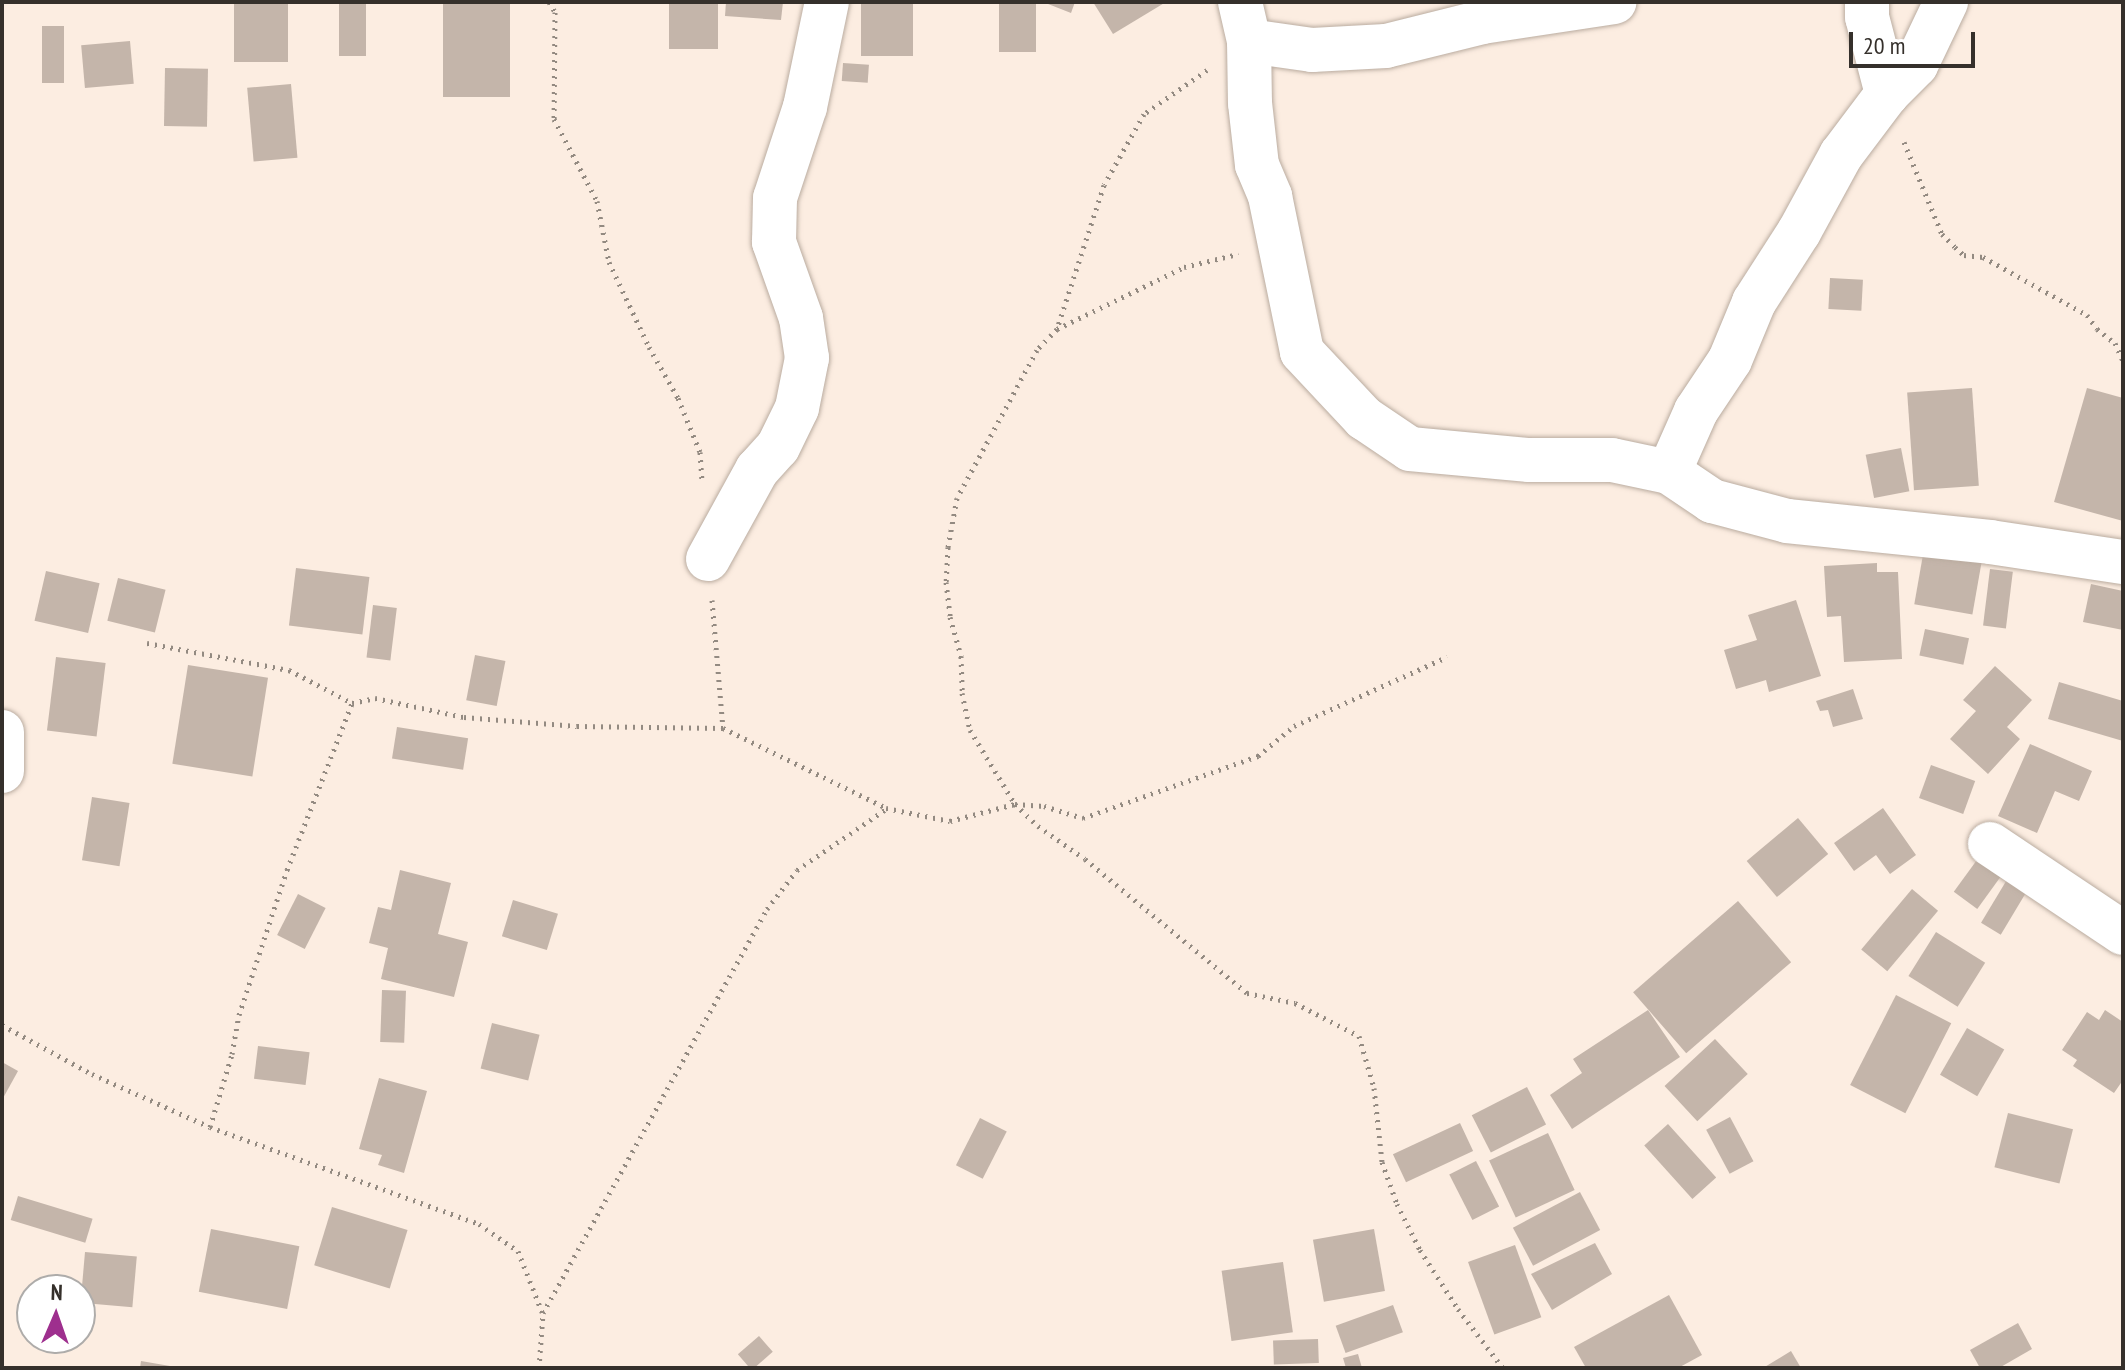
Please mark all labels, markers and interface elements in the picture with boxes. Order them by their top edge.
scale bar [1853,16,1979,66]
text: 20 m [1863,30,1905,61]
north arrow [16,1274,96,1354]
text: N [50,1278,63,1306]

